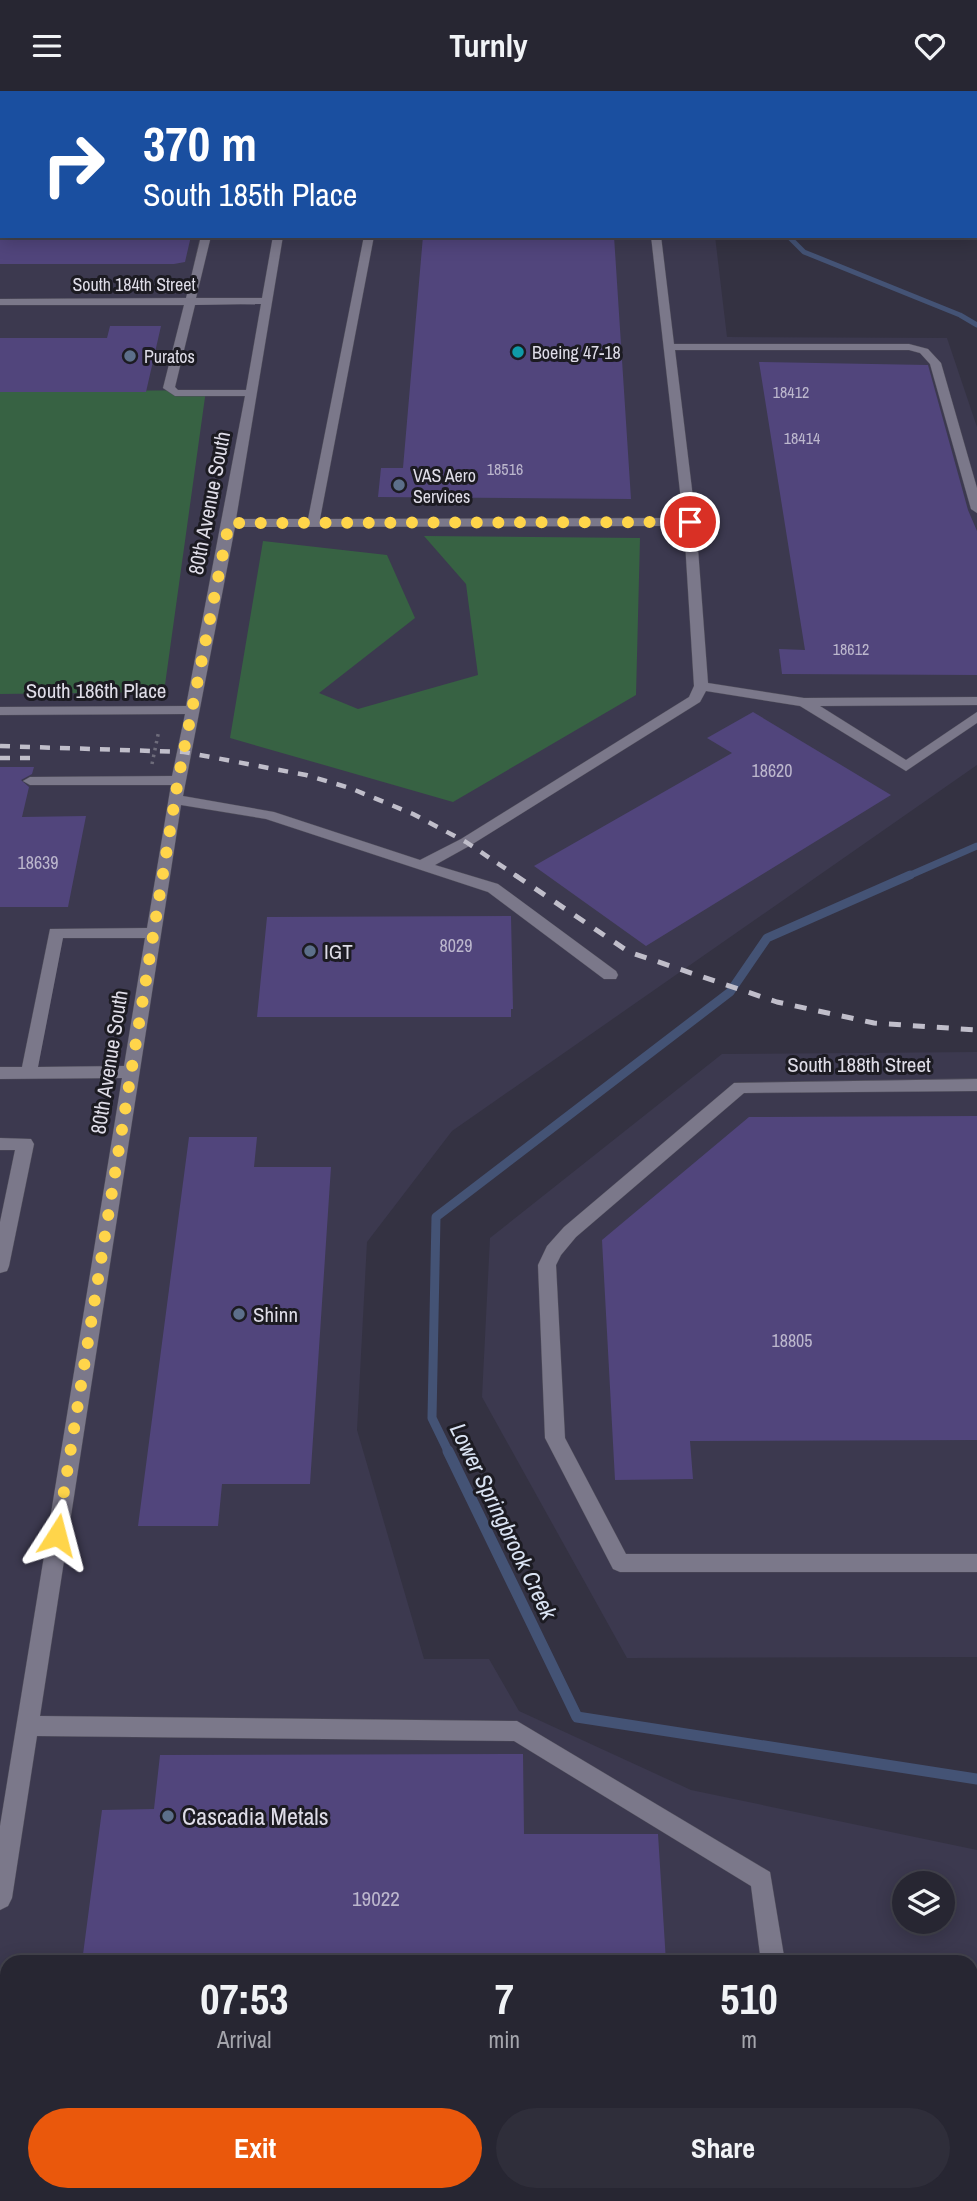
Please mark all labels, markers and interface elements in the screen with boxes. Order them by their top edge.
text: Turnly [449,24,528,67]
icon: menu [28,27,66,65]
icon: heart [911,27,949,65]
text: 370 m [143,110,257,176]
icon: right [28,119,119,210]
text: South 185th Place [143,173,357,216]
street label: South 184th Street [72,272,196,297]
place label: Boeing 47-18 [532,340,621,365]
place label: Puratos [144,344,195,369]
marker: Boeing 47-18 [510,344,526,360]
marker: Puratos [122,348,138,364]
house number: 18412 [773,381,809,403]
house number: 18414 [784,427,820,449]
street label: 80th Avenue South [181,429,237,577]
house number: 18516 [487,458,523,480]
place label: VAS Aero Services [413,463,476,509]
marker: VAS Aero Services [391,477,407,493]
pin [660,492,720,552]
icon: arrive [671,503,709,541]
house number: 18612 [833,638,869,660]
street label: South 186th Place [26,676,166,705]
house number: 18620 [751,758,793,783]
house number: 18639 [17,850,59,875]
house number: 8029 [440,933,472,958]
place label: IGT [324,937,353,966]
marker: IGT [302,943,318,959]
street label: 80th Avenue South [83,988,135,1136]
street label: South 188th Street [787,1050,931,1079]
place label: Shinn [253,1300,298,1329]
marker: Shinn [231,1306,247,1322]
house number: 18805 [771,1328,813,1353]
water label: Lower Springbrook Creek [443,1418,566,1626]
position arrow [20,1498,94,1572]
place label: Cascadia Metals [182,1800,329,1832]
marker: Cascadia Metals [160,1808,176,1824]
map controls [892,1871,955,1934]
button: layers [892,1871,955,1934]
house number: 19022 [352,1884,400,1913]
text: 07:53 [200,1971,288,2027]
text: 7 [495,1971,514,2027]
text: 510 [720,1971,778,2027]
text: Arrival [217,2024,272,2055]
text: min [489,2024,520,2055]
text: m [741,2024,757,2055]
button: Exit [28,2108,482,2188]
button: Share [496,2108,950,2188]

